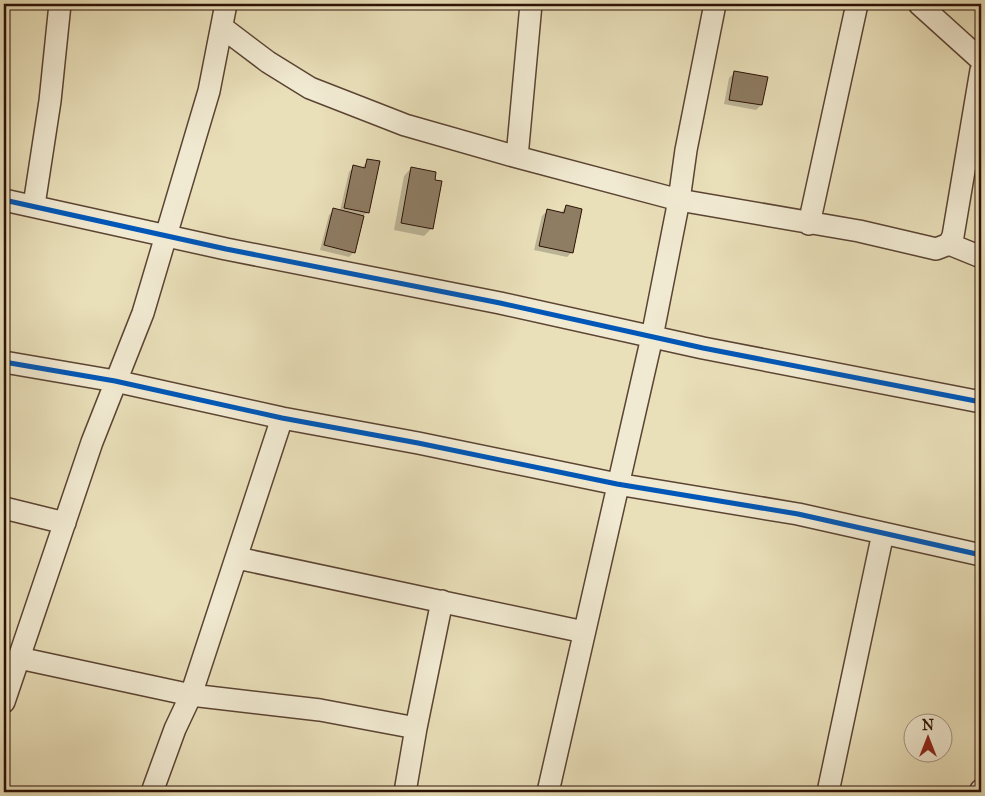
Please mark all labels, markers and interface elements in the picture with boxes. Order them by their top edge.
north arrow [902,714,952,764]
text: N [922,717,934,734]

